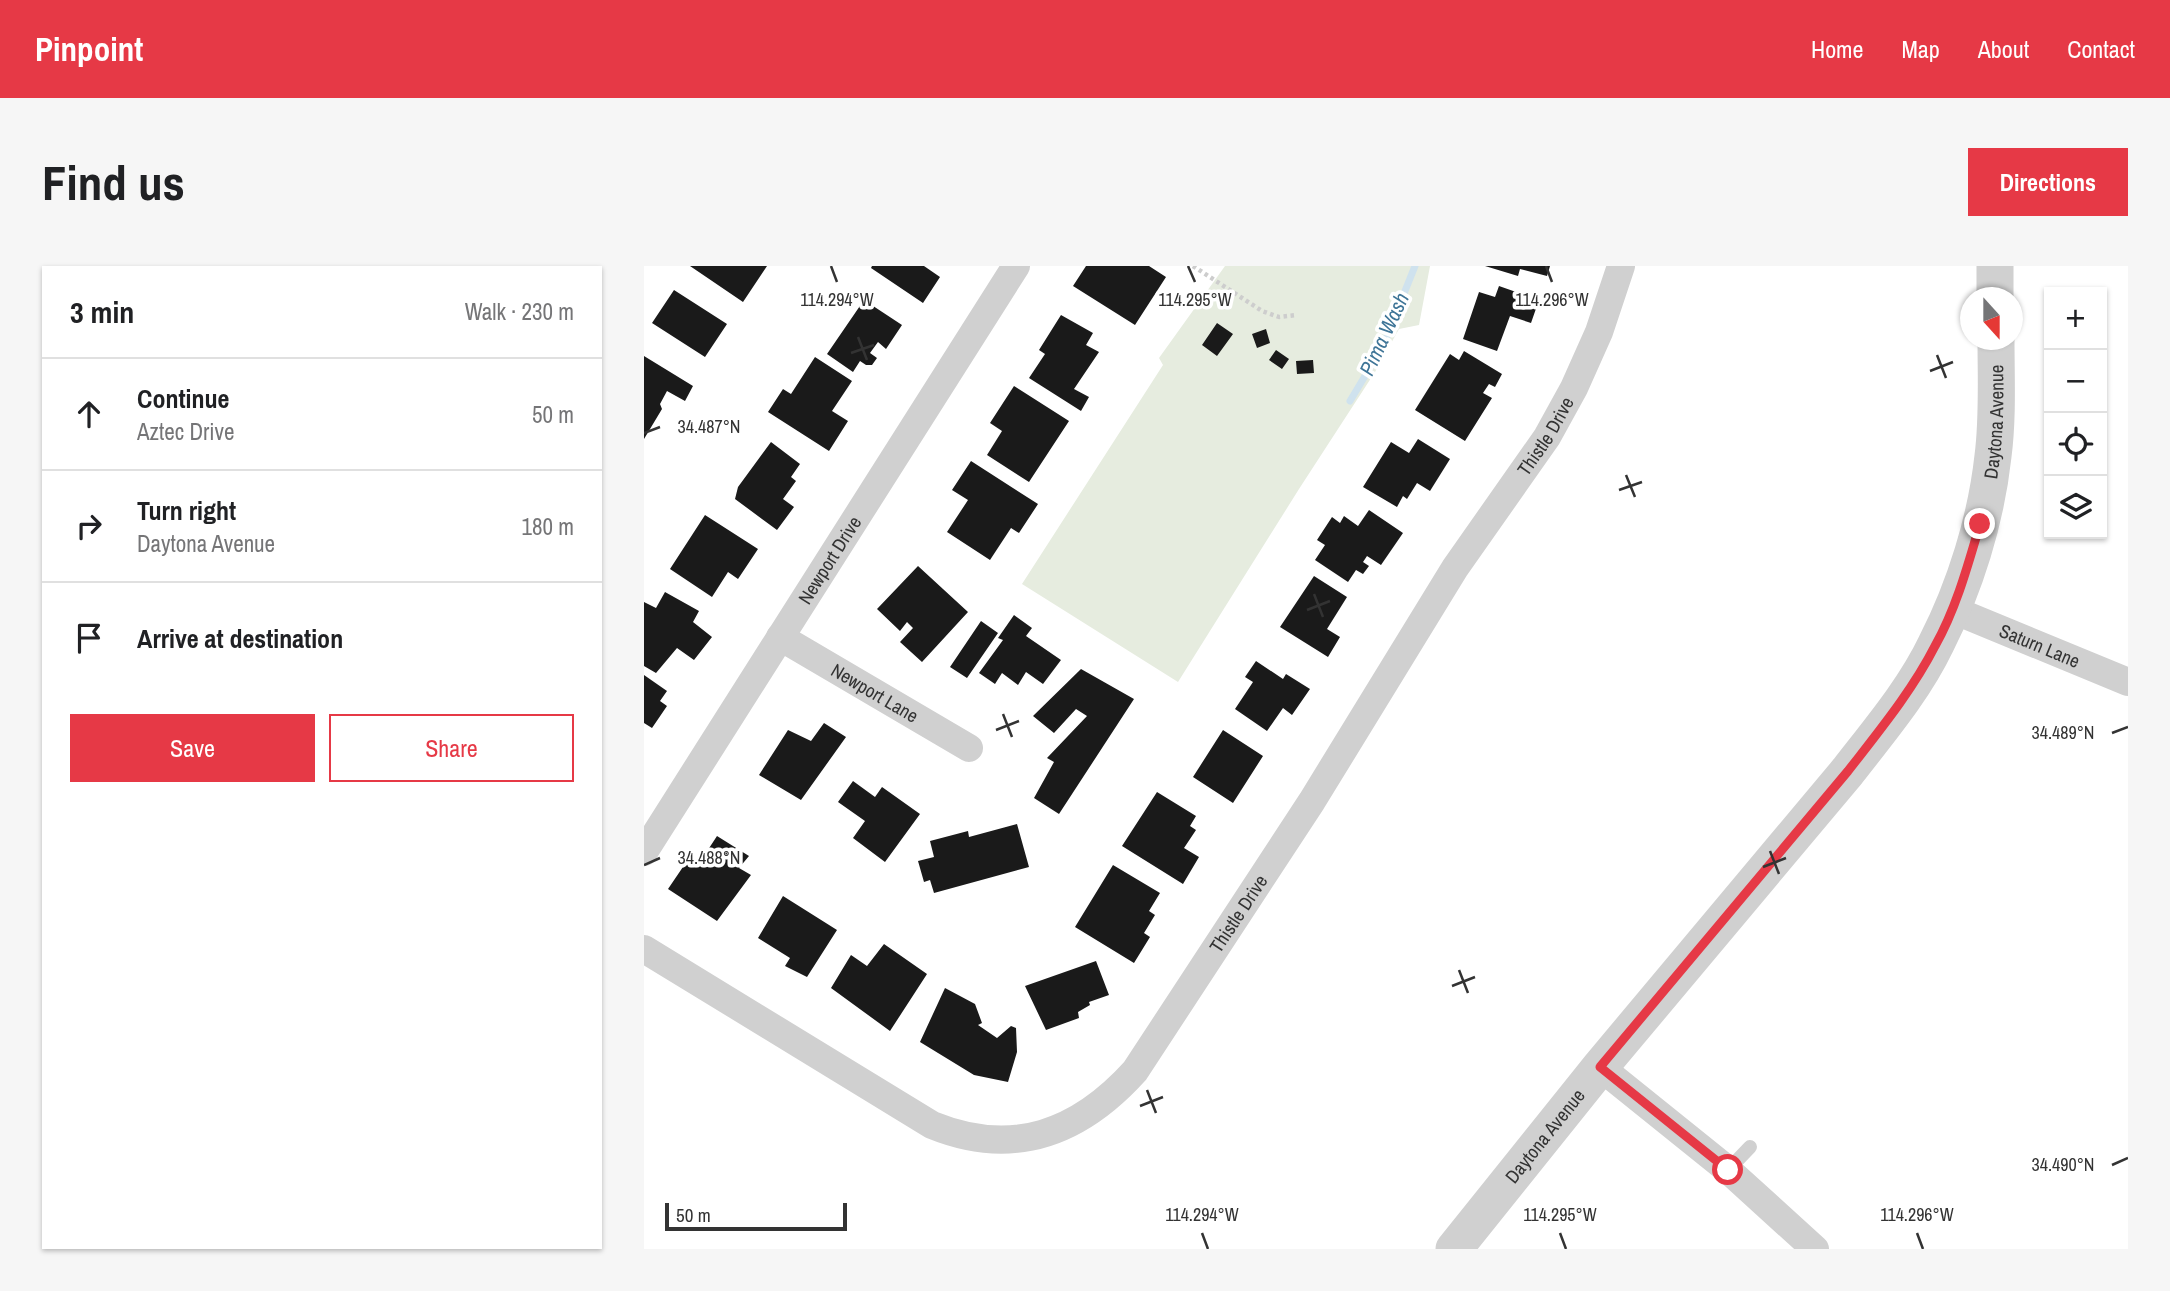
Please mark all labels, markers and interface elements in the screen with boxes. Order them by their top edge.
text: Pinpoint [35,27,143,71]
text: Home [1811,33,1863,65]
text: Map [1901,33,1940,65]
text: About [1978,33,2029,65]
text: Contact [2067,33,2135,65]
button: Directions [1968,148,2128,216]
text: Find us [42,149,185,215]
text: 114.294°W [800,287,874,312]
text: 114.295°W [1158,287,1232,312]
text: 114.296°W [1515,287,1589,312]
north arrow [1960,287,2023,350]
map controls [2044,287,2107,539]
button: + [2044,287,2107,350]
water label: Pima Wash [1352,288,1416,380]
text: 3 min [70,292,134,332]
text: Walk · 230 m [465,296,574,327]
button: − [2044,350,2107,413]
street label: Daytona Avenue [1977,364,2009,481]
text: Continue [137,381,229,416]
street label: Thistle Drive [1511,392,1580,481]
icon: ahead [70,395,108,433]
text: 50 m [532,399,574,430]
button: locate [2044,413,2107,476]
text: 34.487°N [678,414,741,439]
text: Aztec Drive [137,416,234,447]
button: layers [2044,476,2107,539]
text: Turn right [137,493,236,528]
icon: right [70,507,108,545]
route end [1964,508,1995,539]
text: 180 m [522,511,574,542]
street label: Newport Drive [792,511,867,609]
text: Daytona Avenue [137,528,275,559]
street label: Saturn Lane [1996,617,2084,674]
icon: arrive [70,619,108,657]
text: Arrive at destination [137,621,343,656]
street label: Newport Lane [826,657,923,728]
button: Save [70,714,315,782]
button: Share [329,714,574,782]
text: 34.489°N [2032,720,2095,745]
text: 34.488°N [678,845,741,870]
street label: Thistle Drive [1203,869,1273,958]
street label: Daytona Avenue [1499,1083,1591,1189]
text: 34.490°N [2032,1152,2095,1177]
route start [1712,1154,1743,1185]
scale bar [665,1200,847,1232]
text: 50 m [676,1202,711,1228]
text: 114.294°W [1165,1202,1239,1227]
text: 114.295°W [1523,1202,1597,1227]
text: 114.296°W [1880,1202,1954,1227]

